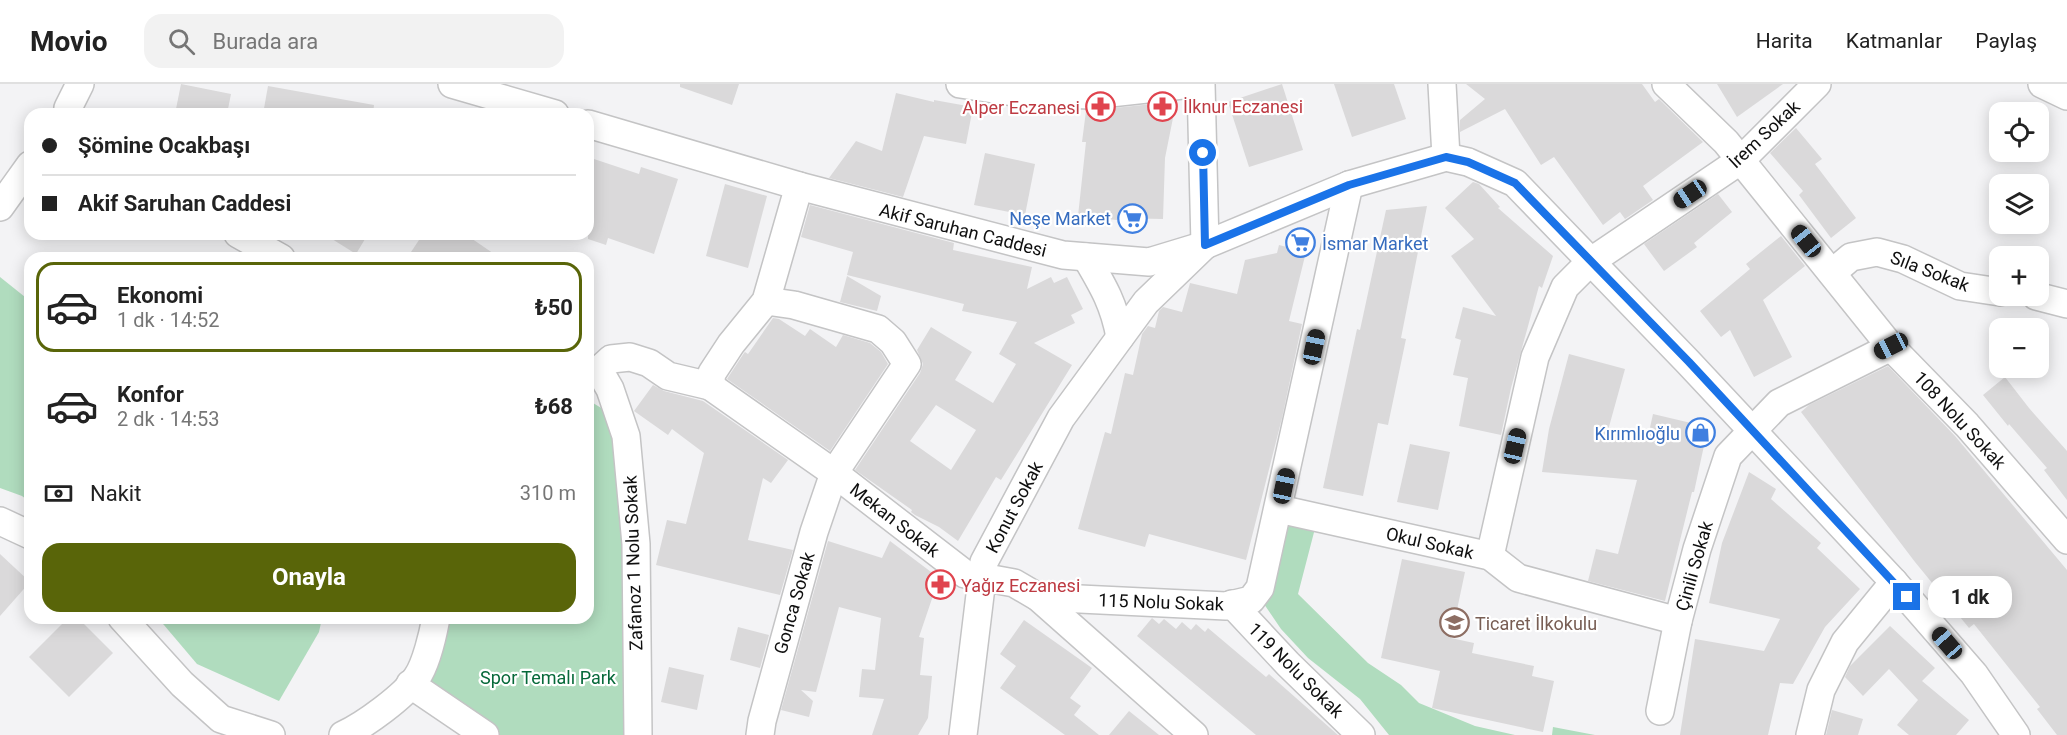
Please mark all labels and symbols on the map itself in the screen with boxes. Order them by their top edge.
pharmacy icon: İlknur Eczanesi [1146,90,1178,122]
pharmacy icon: Alper Eczanesi [1085,91,1117,123]
street label: İrem Sokak [1724,95,1805,172]
place label: İlknur Eczanesi [1183,96,1303,117]
place label: Alper Eczanesi [962,97,1080,118]
route start [1189,139,1216,166]
car [1670,176,1710,212]
street label: Akif Saruhan Caddesi [877,199,1049,261]
supermarket icon: Neşe Market [1116,202,1148,234]
place label: Neşe Market [1009,208,1111,229]
car [1788,221,1824,261]
supermarket icon: İsmar Market [1285,227,1317,259]
place label: İsmar Market [1322,233,1428,254]
street label: Sıla Sokak [1888,246,1973,296]
car [1301,328,1327,366]
car [1871,330,1911,362]
street label: 108 Nolu Sokak [1909,367,2011,474]
shop icon: Kırımlıoğlu [1685,417,1717,449]
place label: Kırımlıoğlu [1594,423,1680,444]
car [1502,426,1528,466]
street label: Konut Sokak [981,457,1047,556]
car [1271,467,1297,505]
street label: Zafanoz 1 Nolu Sokak [619,474,647,651]
street label: Mekan Sokak [846,479,945,562]
street label: Çinili Sokak [1671,518,1717,613]
street label: Okul Sokak [1384,523,1477,563]
street label: Gonca Sokak [769,549,819,656]
pharmacy icon: Yağız Eczanesi [924,569,956,601]
place label: Yağız Eczanesi [961,575,1080,596]
callout: 1 dk [1928,576,2012,618]
route end [1893,583,1920,610]
street label: 115 Nolu Sokak [1098,589,1225,615]
school or university icon: Ticaret İlkokulu [1438,607,1470,639]
place label: Ticaret İlkokulu [1475,613,1597,634]
street label: 119 Nolu Sokak [1244,618,1348,722]
car [1928,624,1966,662]
park label: Spor Temalı Park [480,667,617,688]

